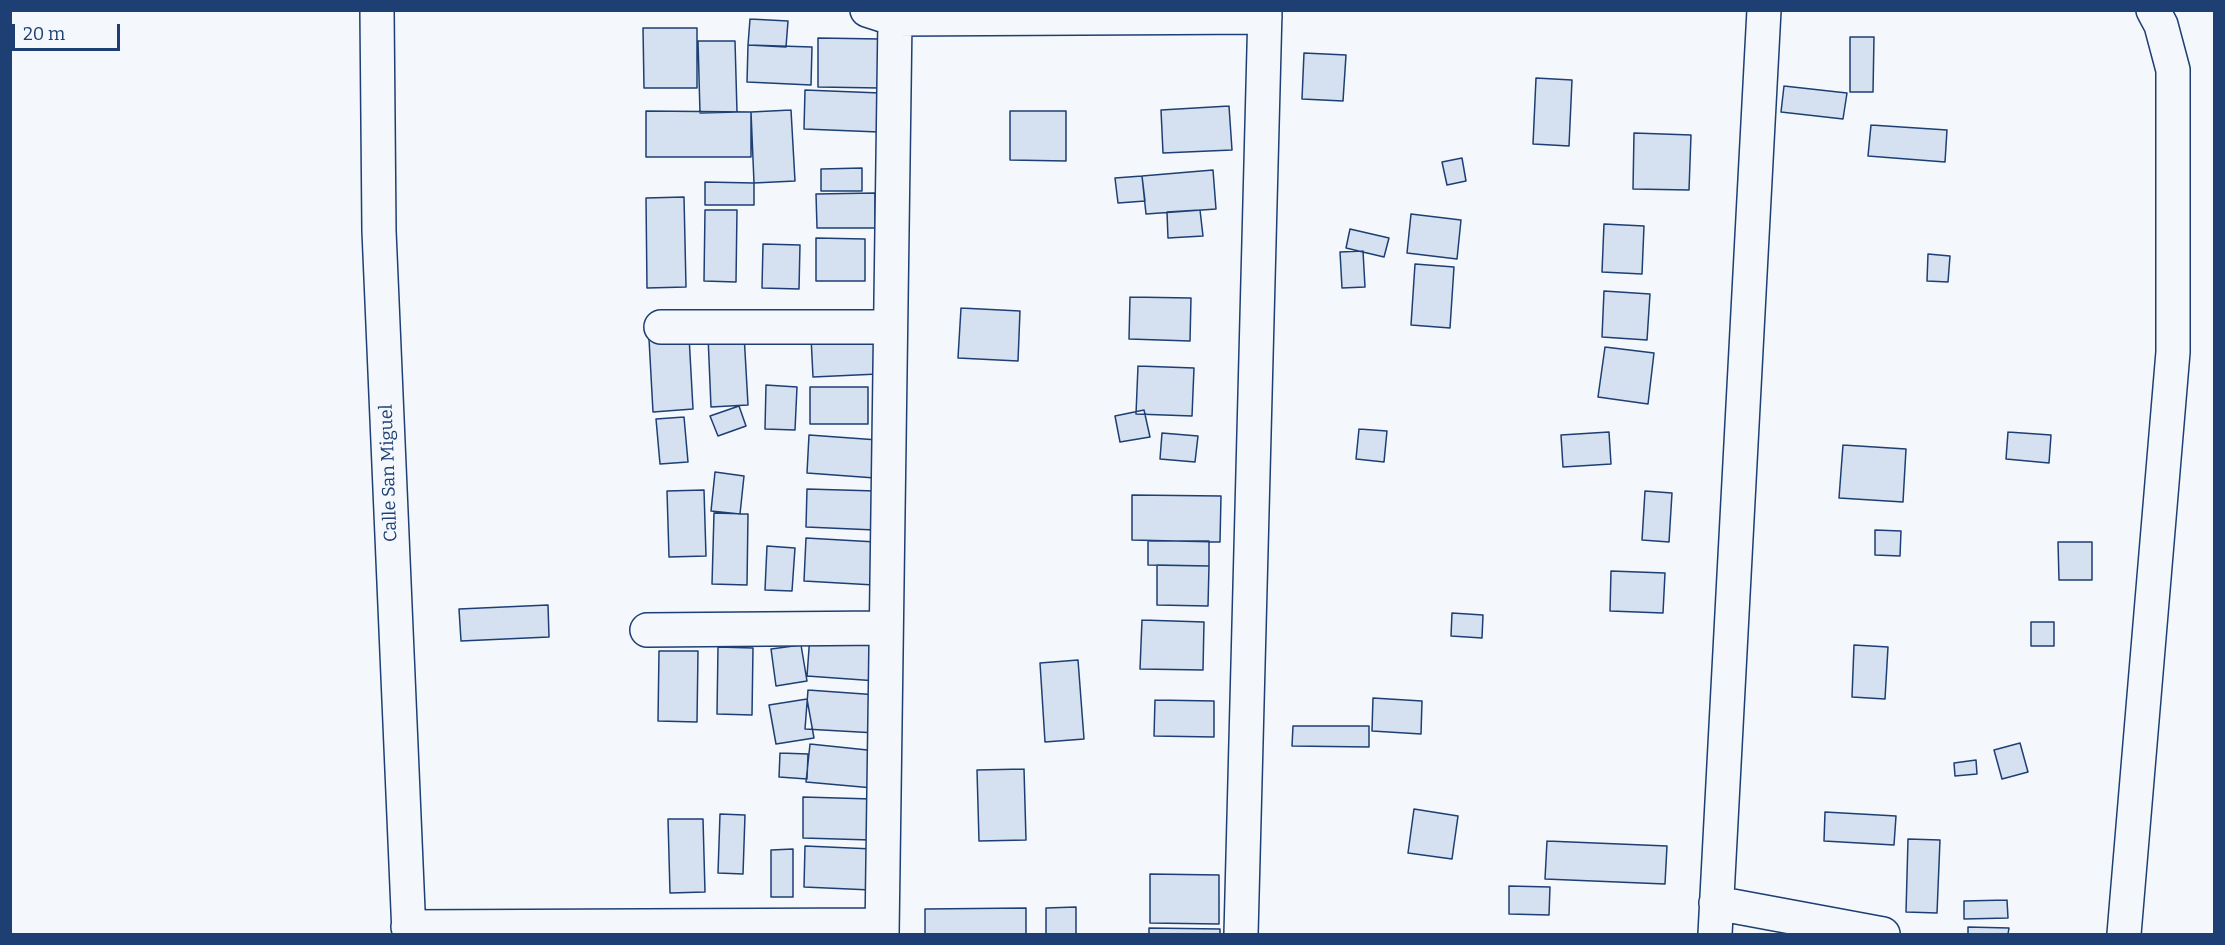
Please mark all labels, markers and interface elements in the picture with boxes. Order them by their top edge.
scale bar [15,12,123,50]
text: 20 m [23,23,65,45]
street label: Calle San Miguel [376,404,402,542]

